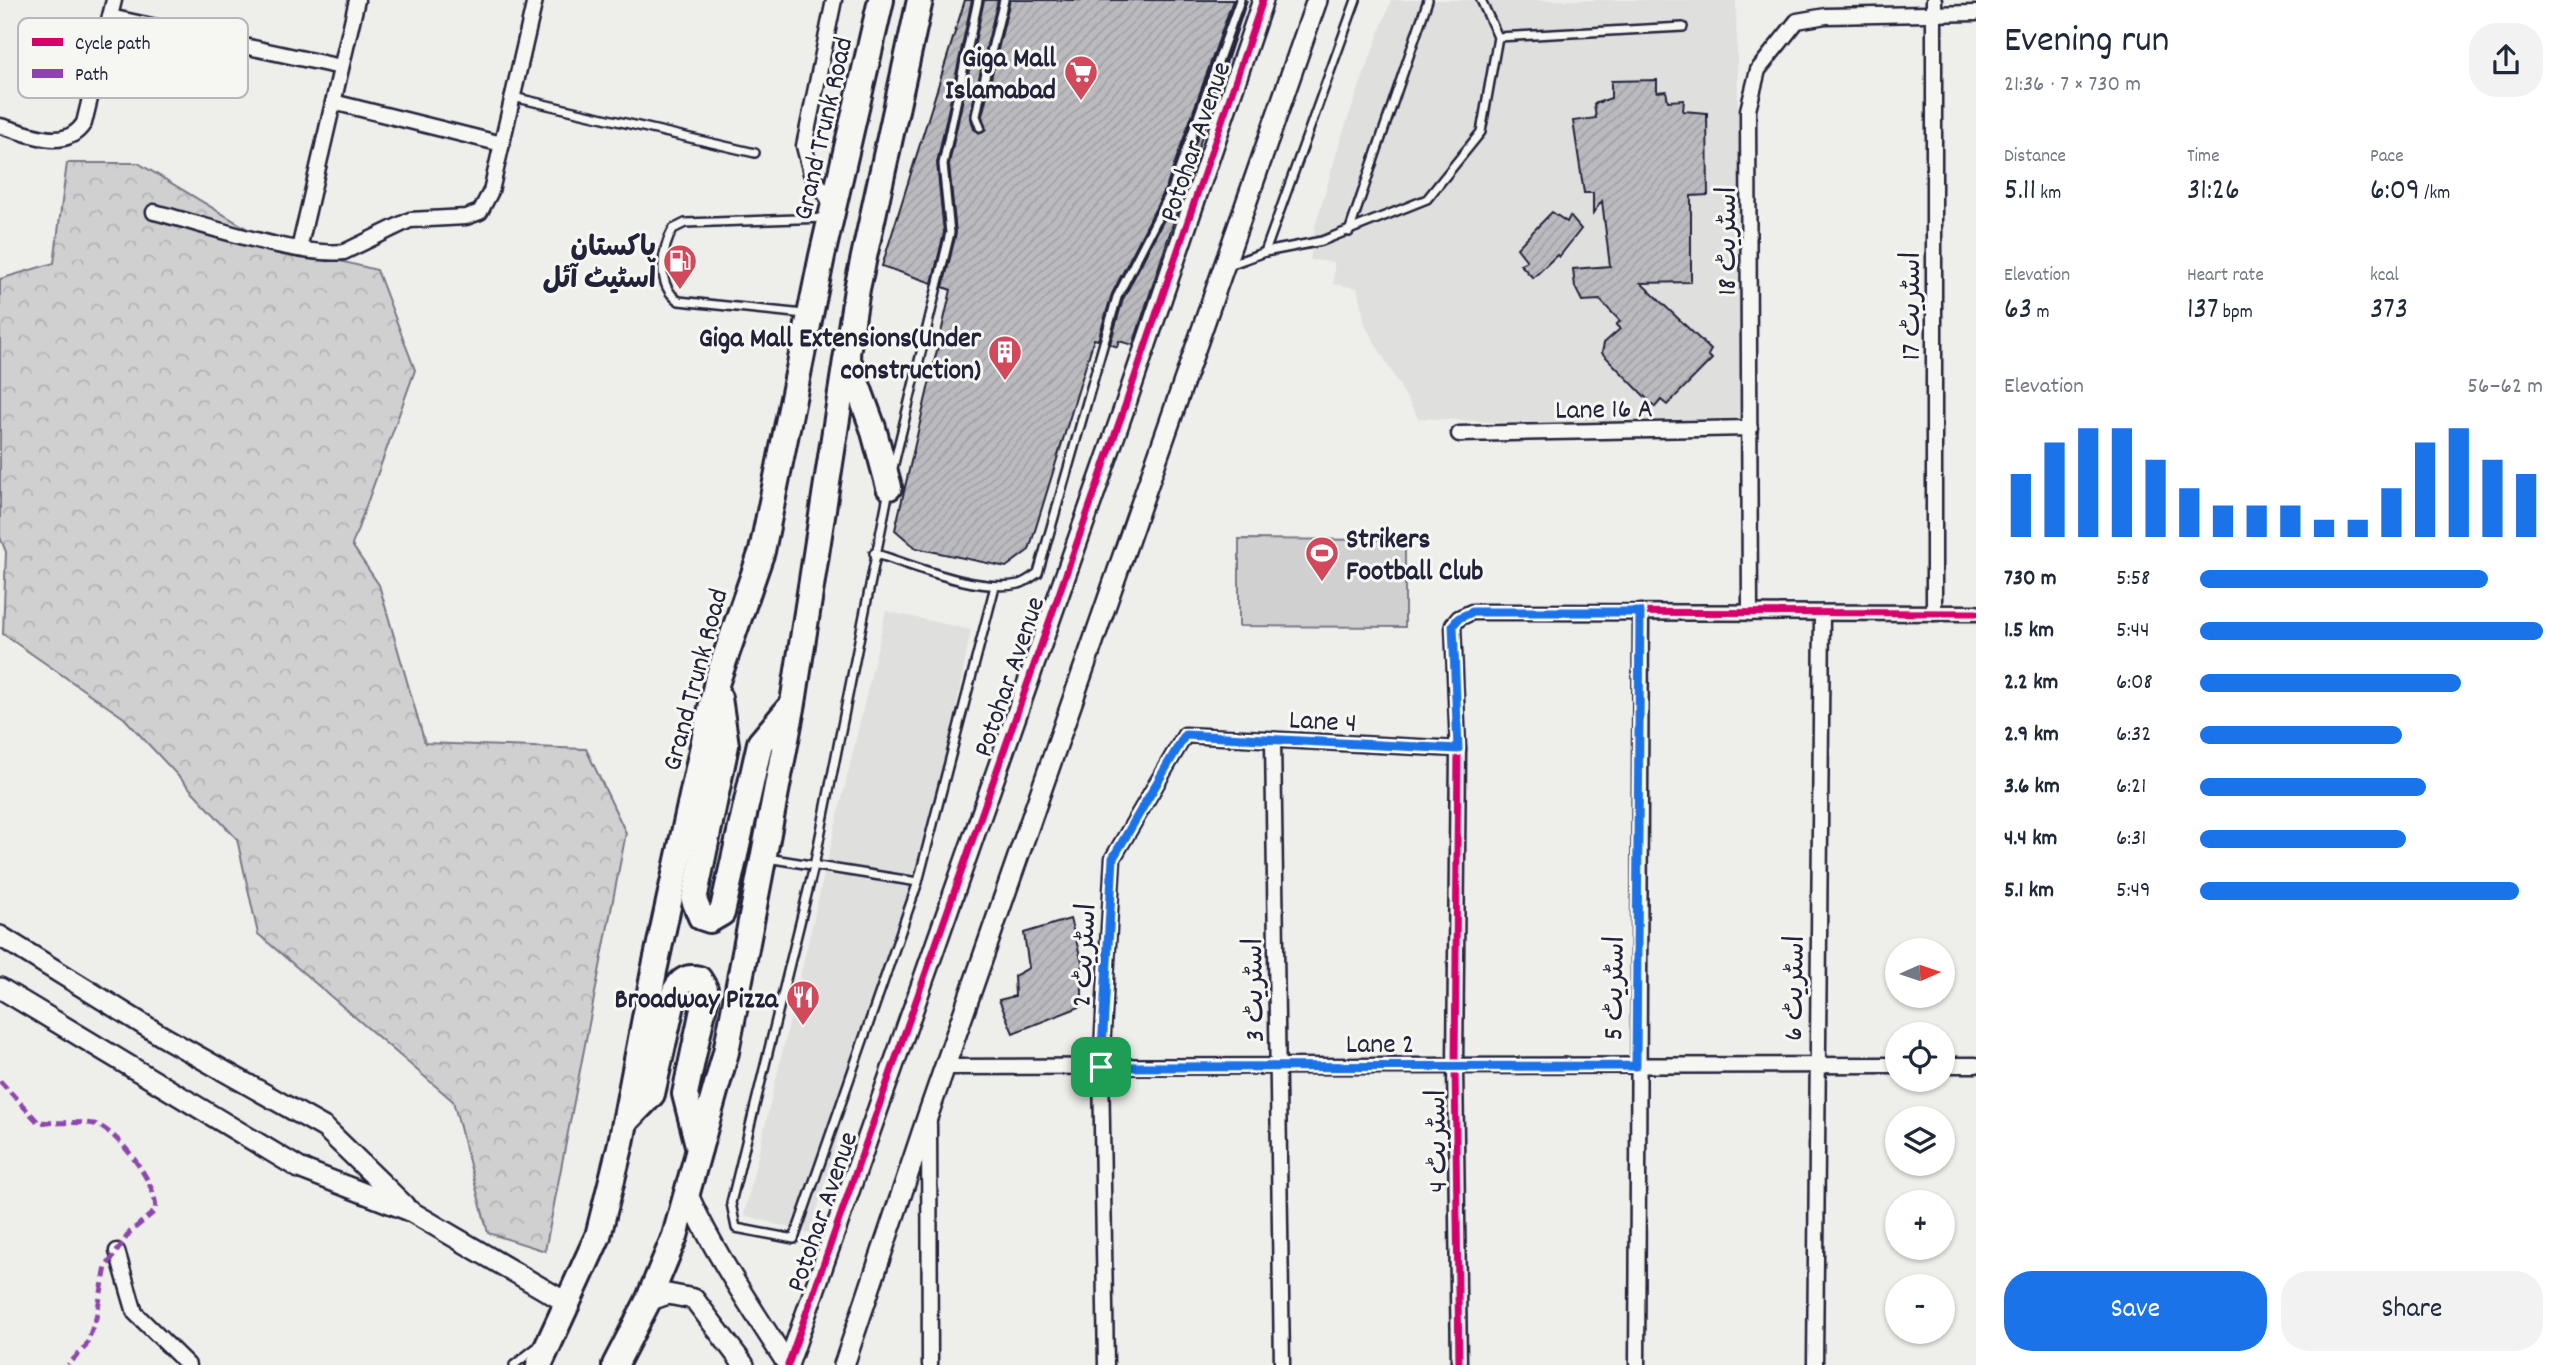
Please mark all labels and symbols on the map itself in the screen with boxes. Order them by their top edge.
legend [18,18,248,98]
text: Cycle path [75,32,150,59]
street label: Grand Trunk Road [785,34,866,225]
place label: Giga Mall Islamabad [945,41,1056,113]
supermarket icon: Giga Mall Islamabad [1062,53,1100,102]
street label: Potohar Avenue [1152,57,1244,228]
text: Path [75,63,108,90]
street label: اسٹریٹ 18 [1710,186,1750,296]
place label: پاکستان اسٹیٹ آئل [543,230,656,302]
fuel station icon: پاکستان اسٹیٹ آئل [661,242,699,291]
street label: اسٹریٹ 17 [1894,252,1934,360]
place label: Giga Mall Extensions(Under construction) [699,321,982,393]
building icon: Giga Mall Extensions(Under construction) [986,333,1024,382]
street label: Lane 16 A [1555,391,1653,433]
place label: Strikers Football Club [1346,522,1483,594]
sports icon: Strikers Football Club [1303,534,1341,583]
street label: Grand Trunk Road [654,585,741,776]
street label: Potohar Avenue [966,592,1058,763]
street label: Lane 4 [1288,702,1358,746]
street label: اسٹریٹ 2 [1064,902,1110,1008]
street label: اسٹریٹ 5 [1596,935,1638,1041]
street label: اسٹریٹ 6 [1776,935,1818,1041]
street label: اسٹریٹ 3 [1236,937,1278,1042]
north arrow [1885,938,1955,1008]
restaurant icon: Broadway Pizza [784,978,822,1027]
place label: Broadway Pizza [614,982,779,1022]
street label: Lane 2 [1346,1027,1414,1067]
pin [1071,1037,1131,1097]
street label: اسٹریٹ 4 [1419,1089,1461,1193]
street label: Potohar Avenue [779,1127,871,1298]

